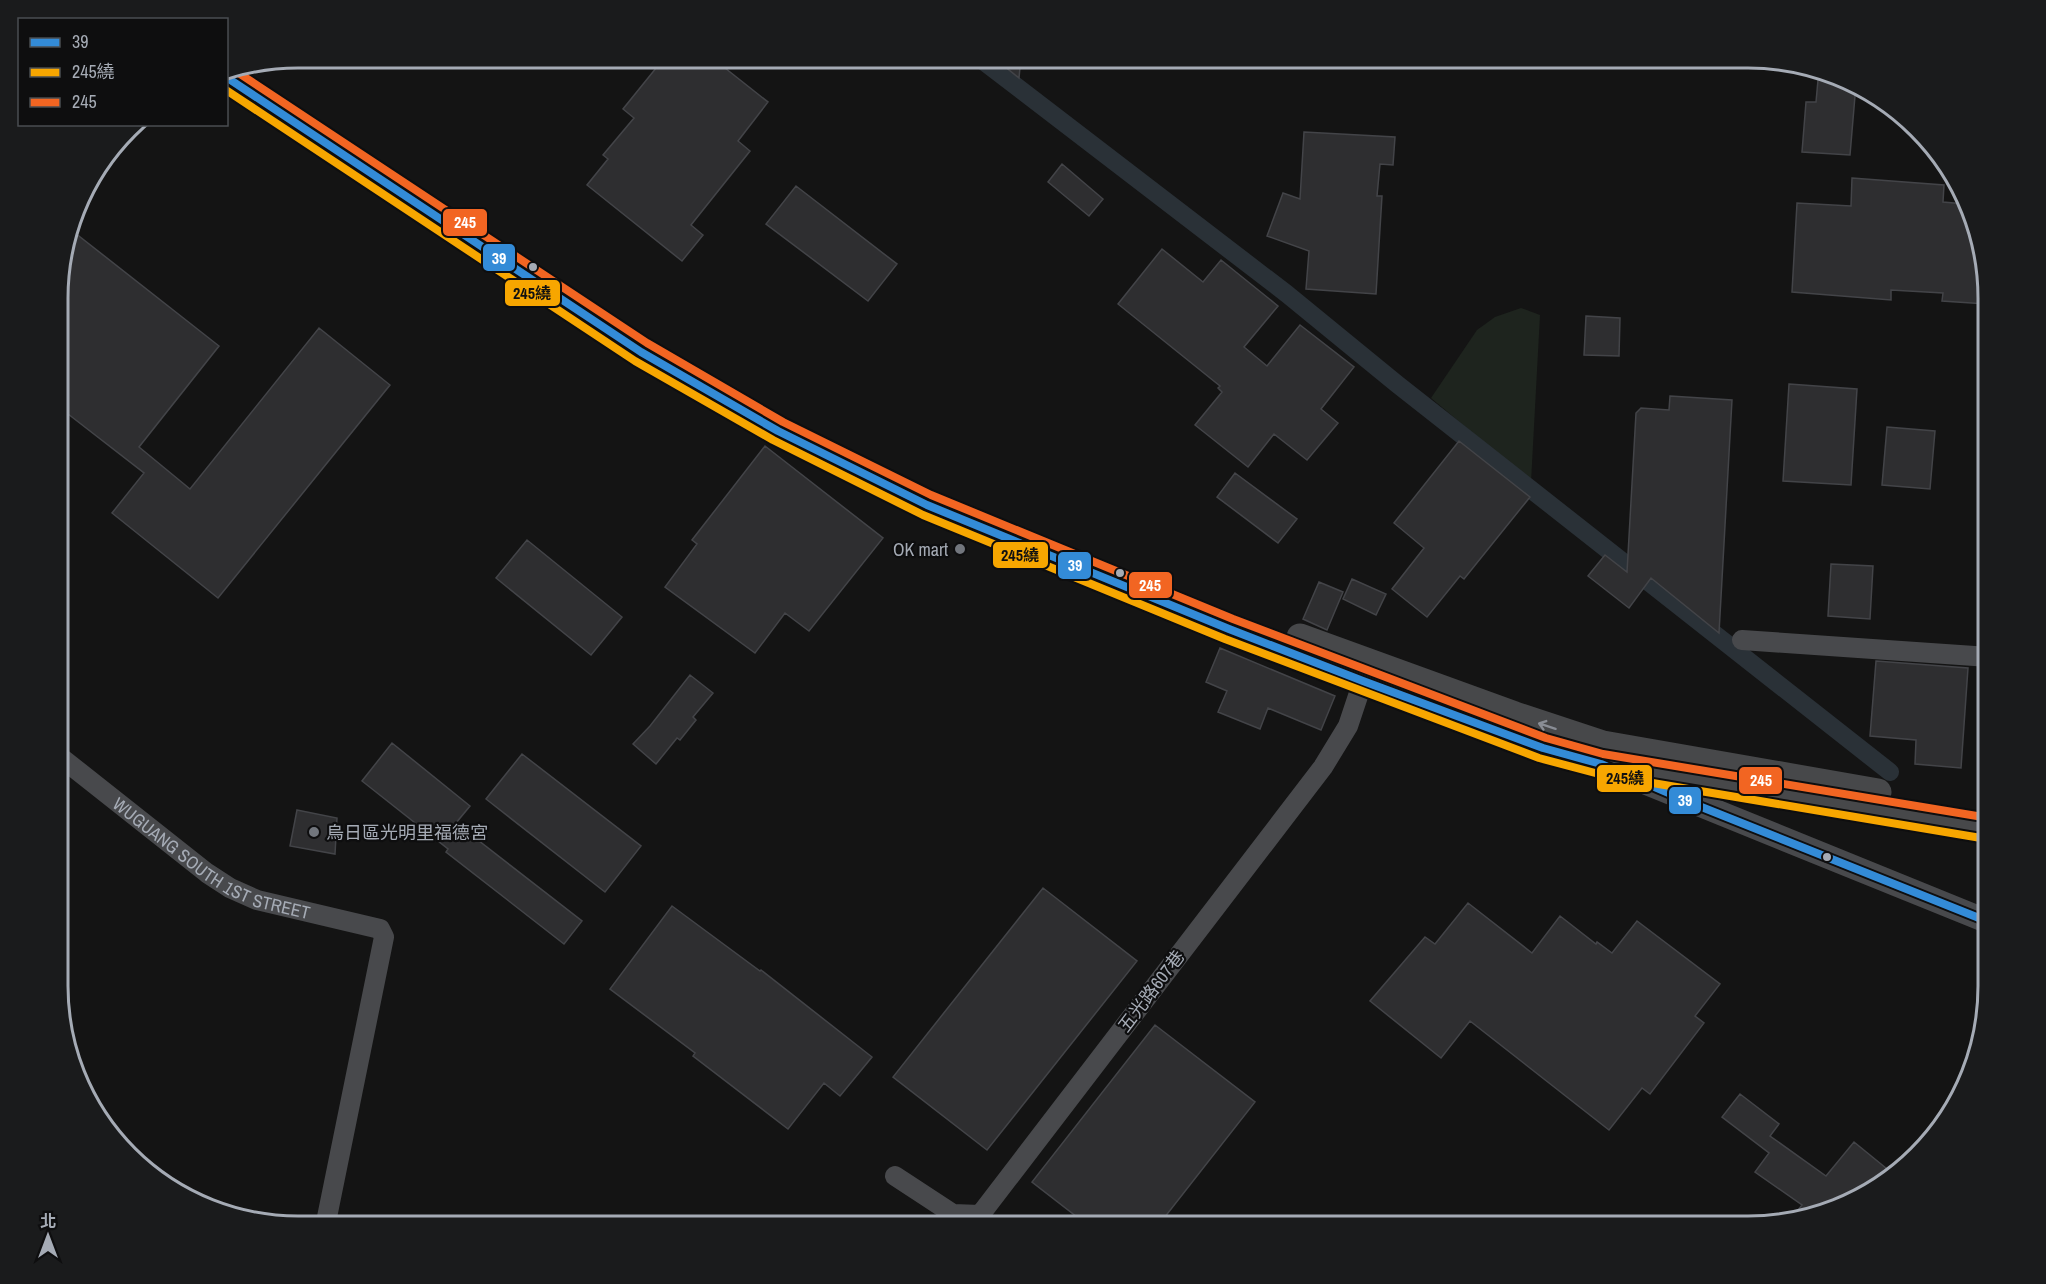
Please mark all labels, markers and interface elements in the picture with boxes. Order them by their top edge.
legend [18,18,228,126]
text: 39 [72,29,88,54]
text: 245繞 [72,59,115,84]
text: 245 [72,89,97,114]
line badge: 245 [442,208,488,237]
text: 245 [454,211,476,233]
line badge: 39 [482,243,516,272]
text: 39 [492,247,506,269]
unlabelled marker [527,261,539,273]
line badge: 245繞 [504,279,561,307]
text: 245繞 [513,282,551,304]
place label: OK mart [893,537,948,562]
line badge: 245繞 [992,541,1049,569]
marker: OK mart [953,542,967,556]
text: 245繞 [1001,544,1039,566]
line badge: 39 [1057,551,1092,580]
text: 39 [1068,554,1082,576]
unlabelled marker [1114,567,1126,579]
line badge: 245 [1128,571,1173,599]
text: 245 [1139,574,1161,596]
one-way arrow [1538,719,1557,730]
line badge: 245繞 [1596,764,1653,793]
line badge: 245 [1738,766,1783,795]
text: 245繞 [1606,767,1644,789]
text: 245 [1750,769,1772,791]
line badge: 39 [1668,786,1702,815]
text: 39 [1678,789,1692,811]
street label: WUGUANG SOUTH 1ST STREET [108,791,313,925]
place label: 烏日區光明里福德宮 [326,820,488,845]
marker: 烏日區光明里福德宮 [307,825,321,839]
unlabelled marker [1821,851,1833,863]
street label: 五光路607巷 [1112,945,1190,1037]
north arrow [18,1206,78,1266]
text: 北 [40,1210,56,1232]

